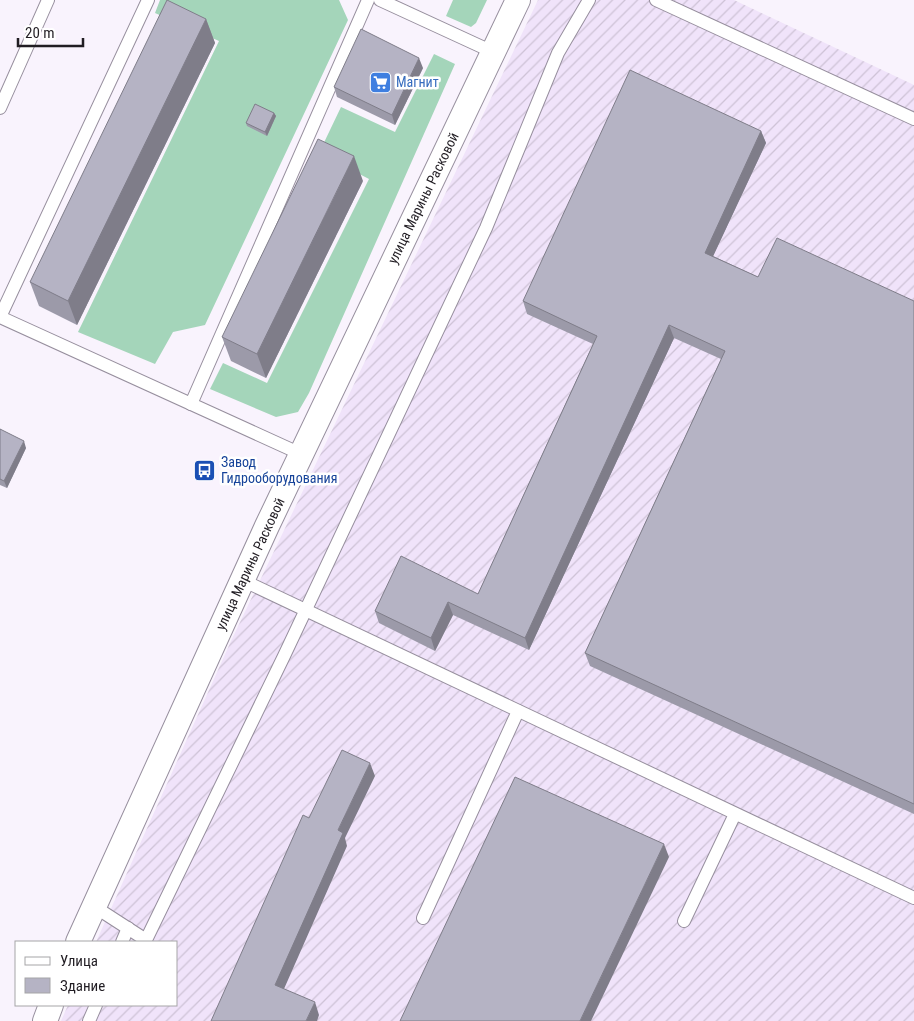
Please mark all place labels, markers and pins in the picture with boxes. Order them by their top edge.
supermarket icon: Магнит [368,70,392,94]
place label: Магнит [396,74,439,90]
place label: Завод Гидрооборудования [221,454,337,486]
bus stop icon: Завод Гидрооборудования [193,458,217,482]

